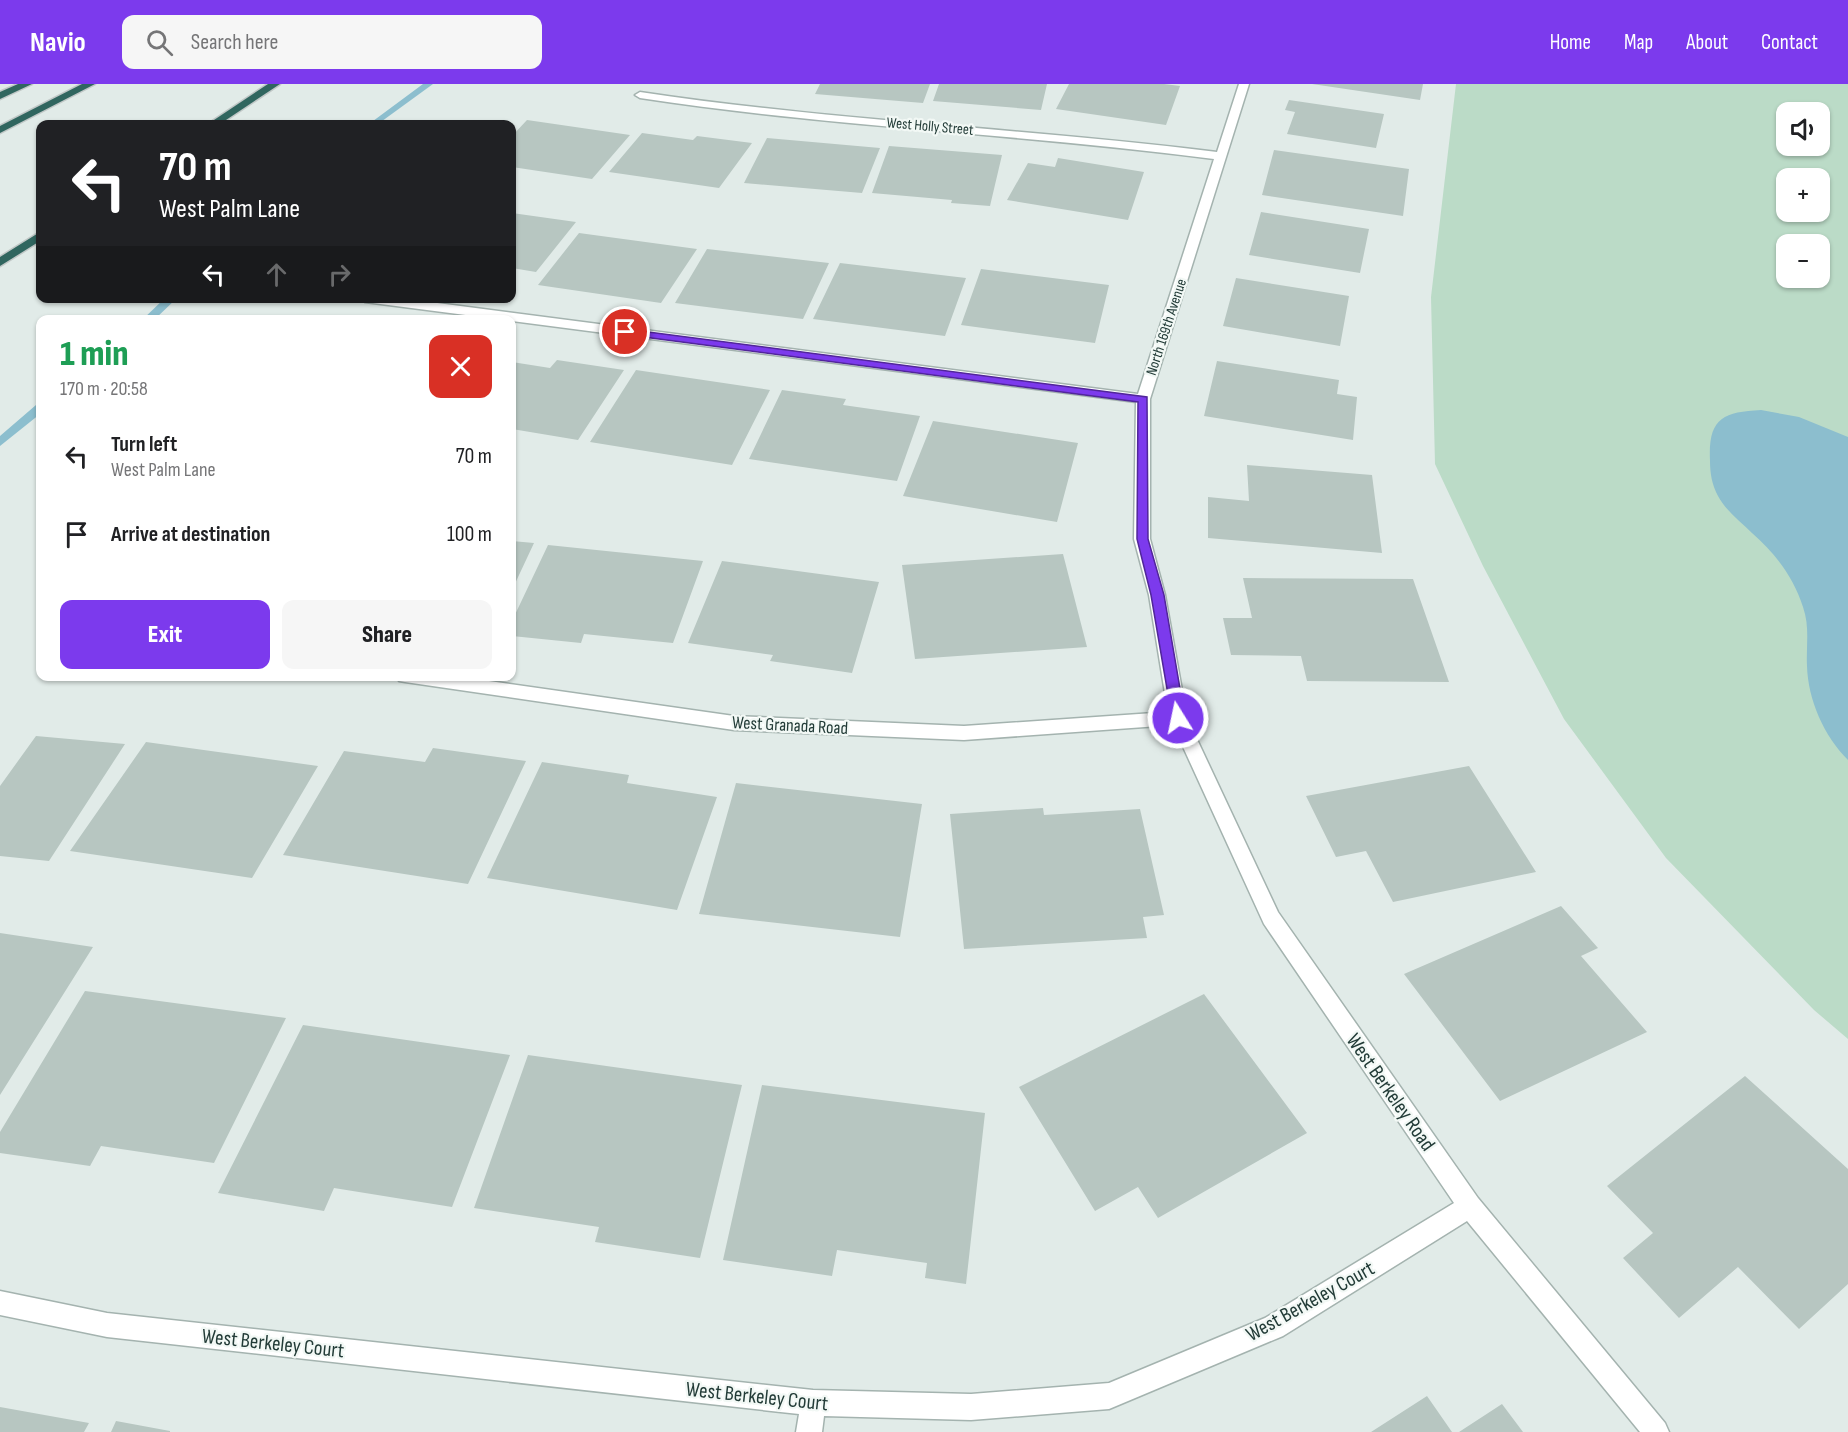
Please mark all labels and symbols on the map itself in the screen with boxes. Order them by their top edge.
street label: West Holly Street [886,113,975,140]
street label: North 169th Avenue [1142,277,1191,378]
pin [599,306,650,357]
position arrow [1146,686,1210,750]
street label: West Granada Road [731,712,849,739]
street label: West Berkeley Road [1341,1029,1440,1156]
street label: West Berkeley Court [1242,1256,1379,1347]
street label: West Berkeley Court [201,1324,345,1363]
street label: West Berkeley Court [685,1377,829,1416]

